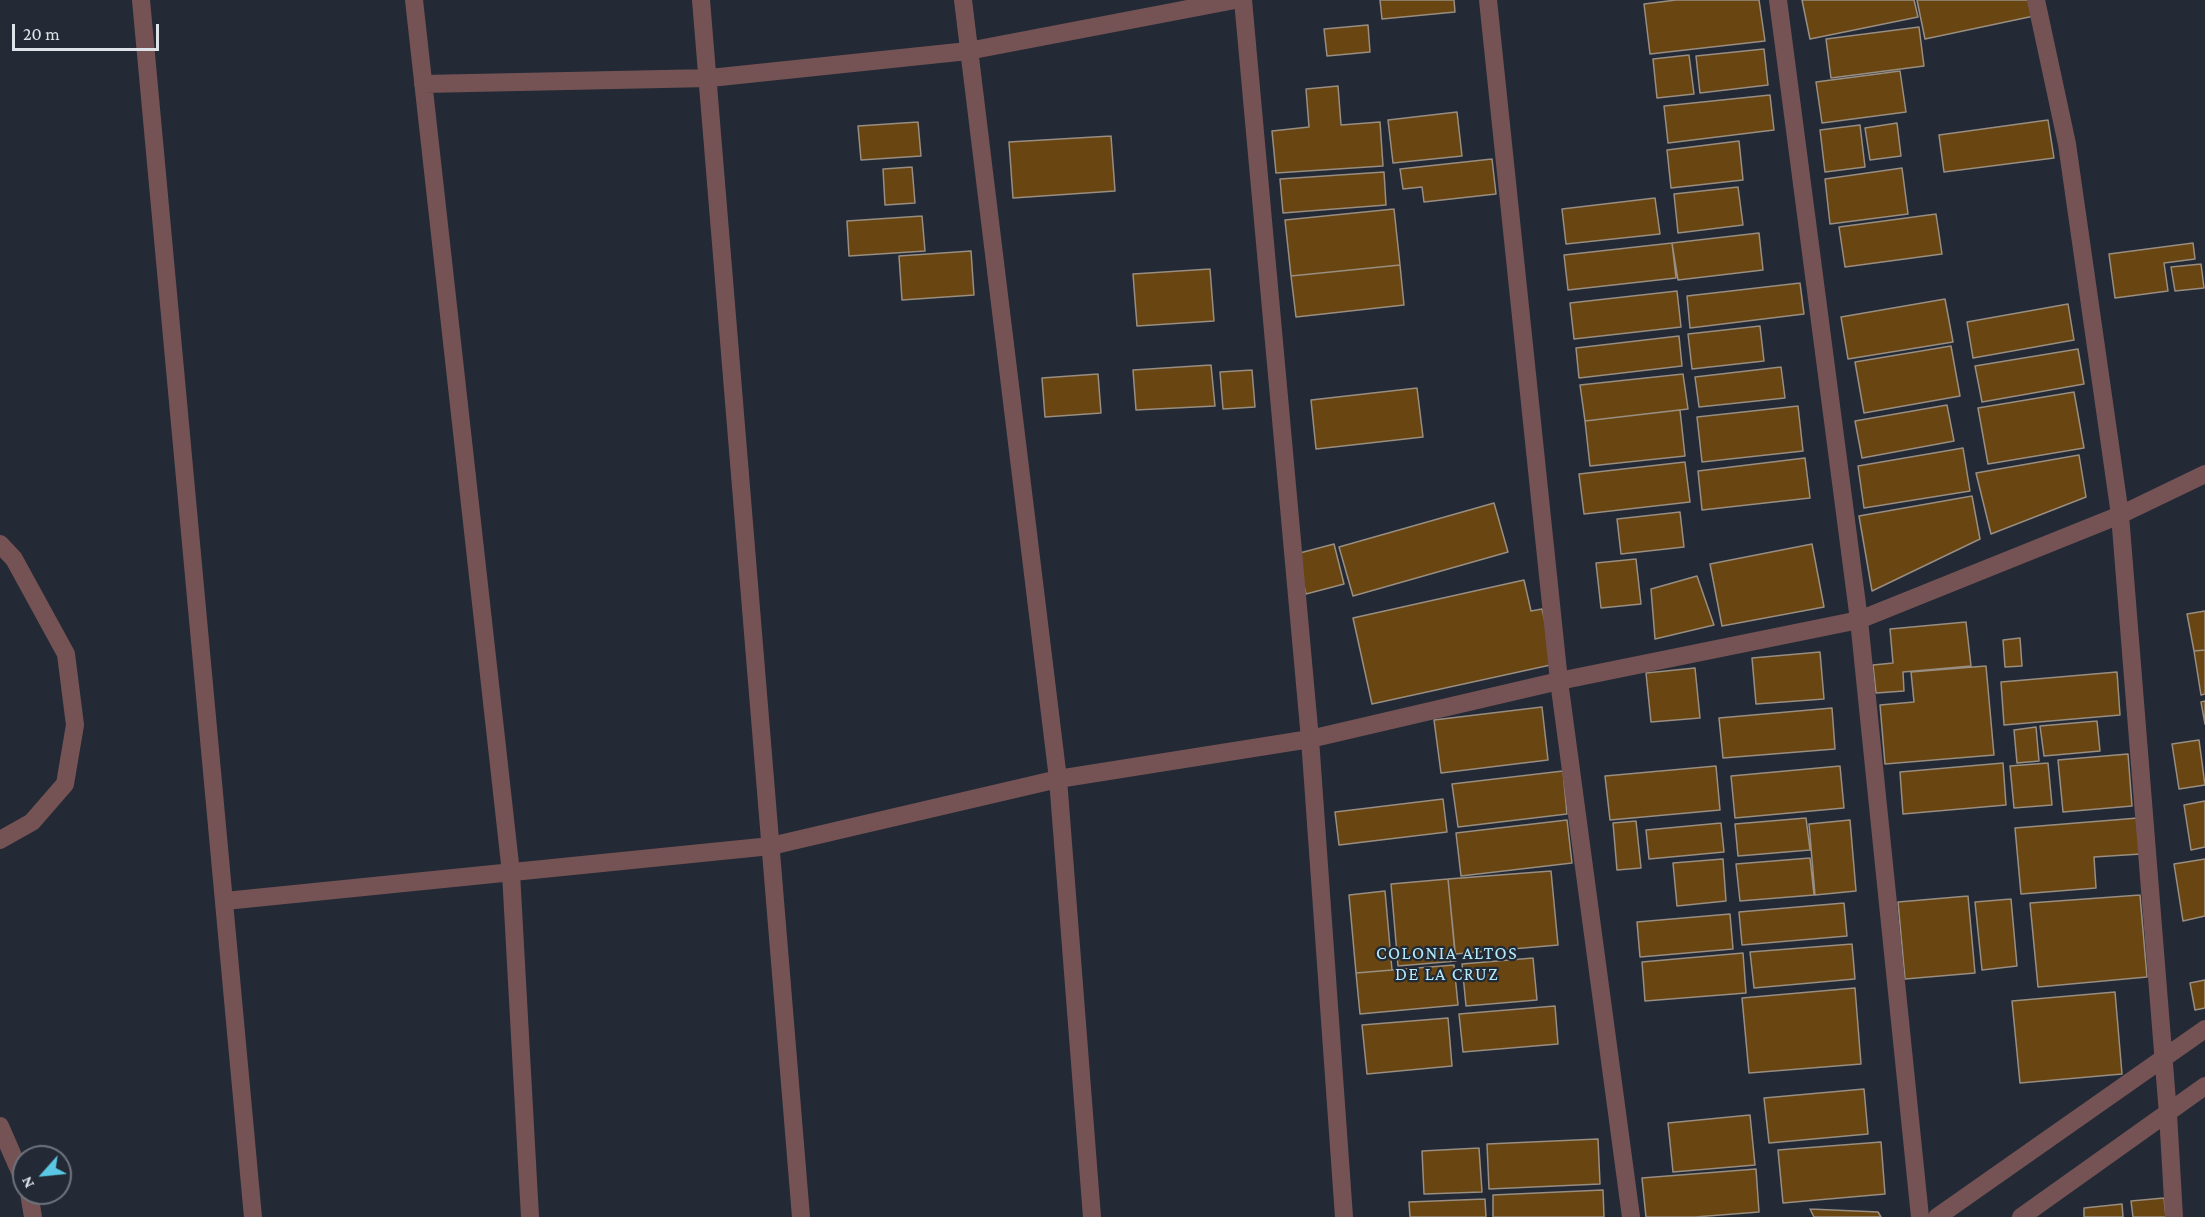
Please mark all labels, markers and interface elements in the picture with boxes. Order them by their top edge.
scale bar [15,12,162,50]
text: 20 m [23,24,60,44]
district label: COLONIA ALTOS DE LA CRUZ [1376,942,1518,984]
north arrow [12,1145,72,1205]
text: N [17,1174,37,1191]

